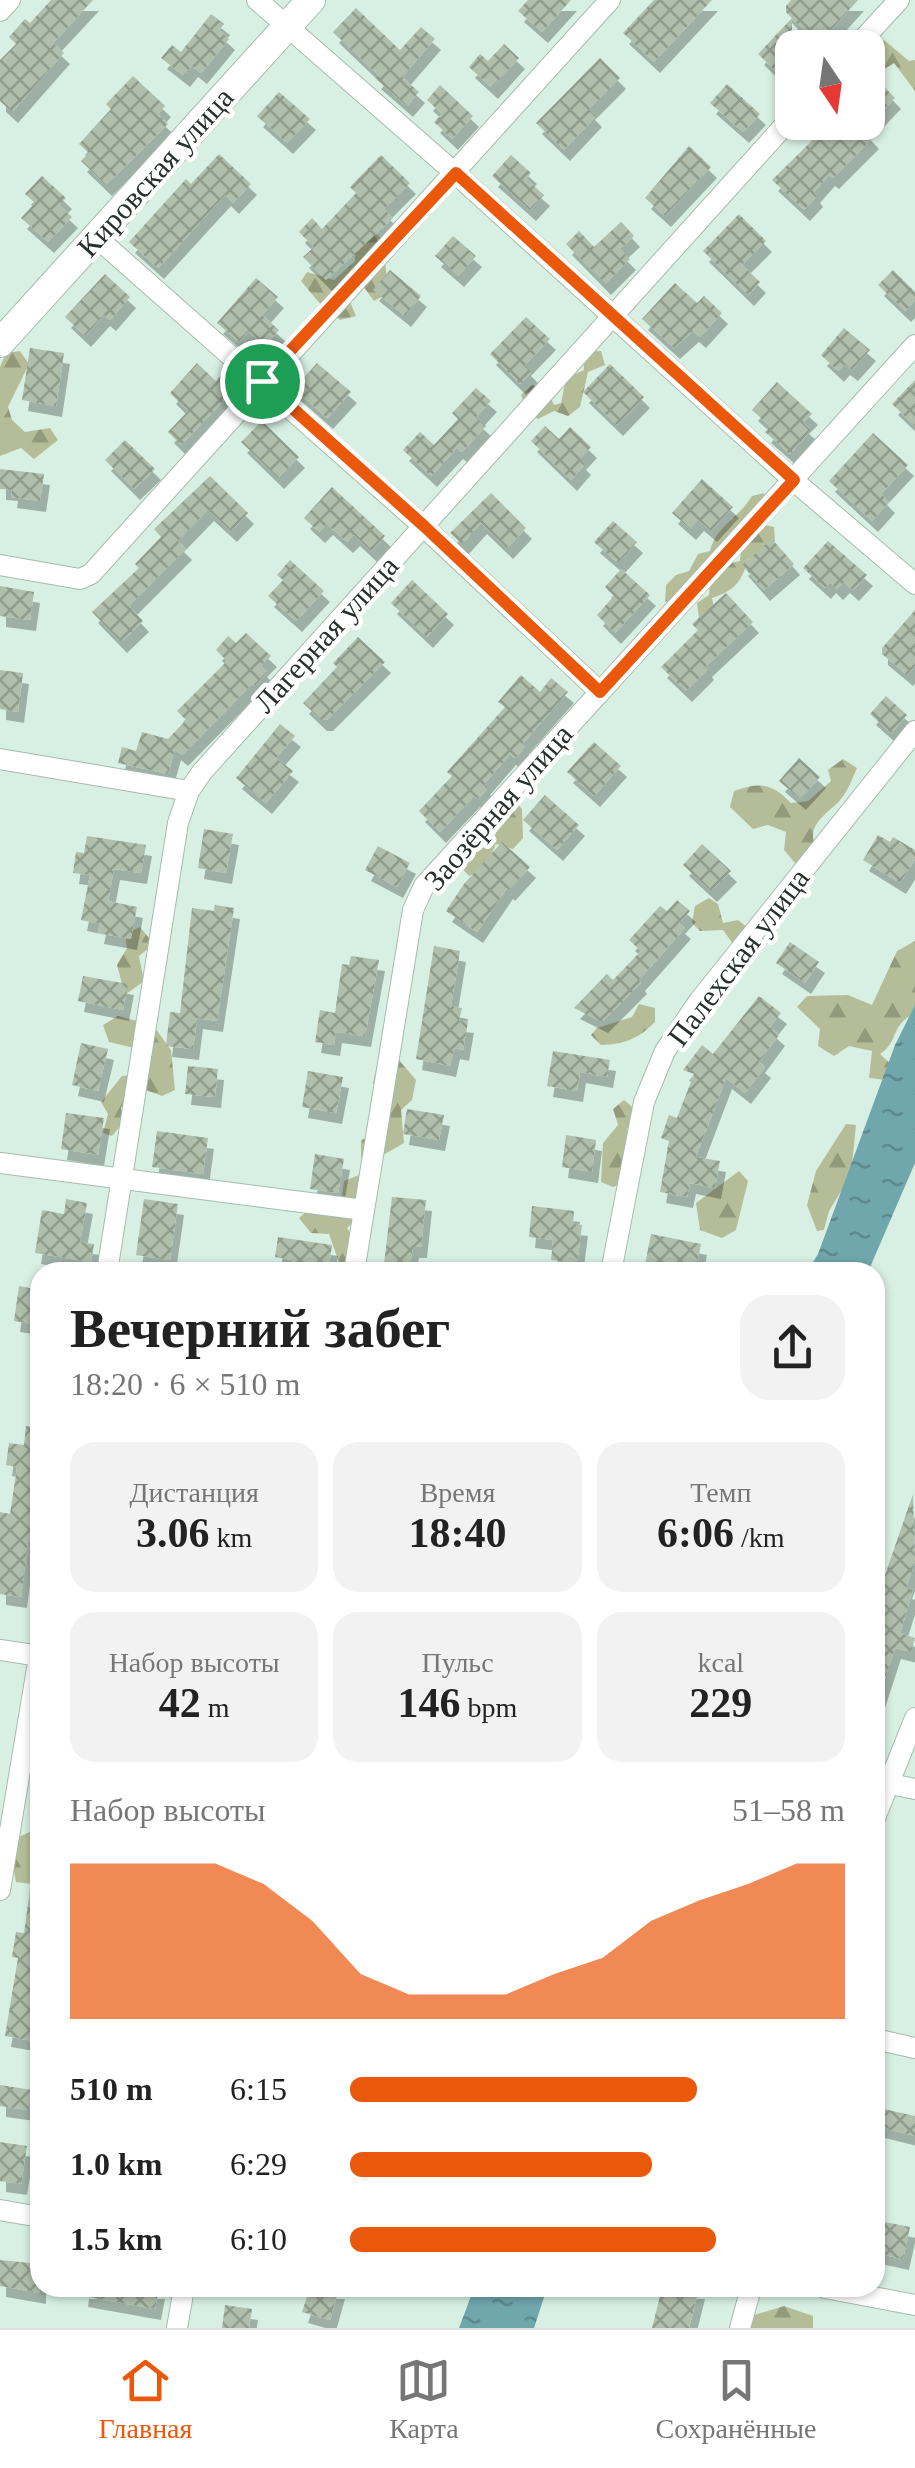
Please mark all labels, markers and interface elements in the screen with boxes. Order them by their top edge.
north arrow [775,30,885,140]
map controls [775,30,885,140]
street label: Кировская улица [70,81,240,263]
pin [220,339,305,424]
icon: arrive [235,354,290,409]
street label: Лагерная улица [247,549,405,719]
street label: Заозёрная улица [417,718,579,896]
street label: Палехская улица [661,862,815,1052]
button: share [740,1295,845,1400]
text: Вечерний забег [70,1298,450,1359]
text: 18:20 · 6 × 510 m [70,1366,300,1402]
text: Дистанция [129,1477,259,1508]
text: Время [420,1477,495,1508]
text: Темп [690,1477,751,1508]
text: 3.06 [136,1510,210,1556]
text: 18:40 [408,1510,506,1556]
text: 6:06 [657,1510,734,1556]
text: km [210,1522,252,1553]
text: /km [734,1522,785,1553]
text: Набор высоты [109,1647,280,1678]
text: Пульс [421,1647,494,1678]
text: kcal [698,1647,744,1678]
text: 42 [159,1680,201,1726]
text: 146 [398,1680,461,1726]
text: 229 [689,1680,752,1726]
text: m [201,1692,230,1723]
text: bpm [461,1692,517,1723]
text: Набор высоты [70,1792,265,1828]
text: 51–58 m [732,1792,845,1828]
text: 510 m [70,2071,153,2107]
text: 6:15 [230,2071,287,2107]
text: 1.0 km [70,2146,162,2182]
text: 6:29 [230,2146,287,2182]
text: 1.5 km [70,2221,162,2257]
text: 6:10 [230,2221,287,2257]
tab: Главная [98,2353,192,2445]
tab: Карта [389,2353,459,2445]
tab: Сохранённые [656,2353,817,2445]

